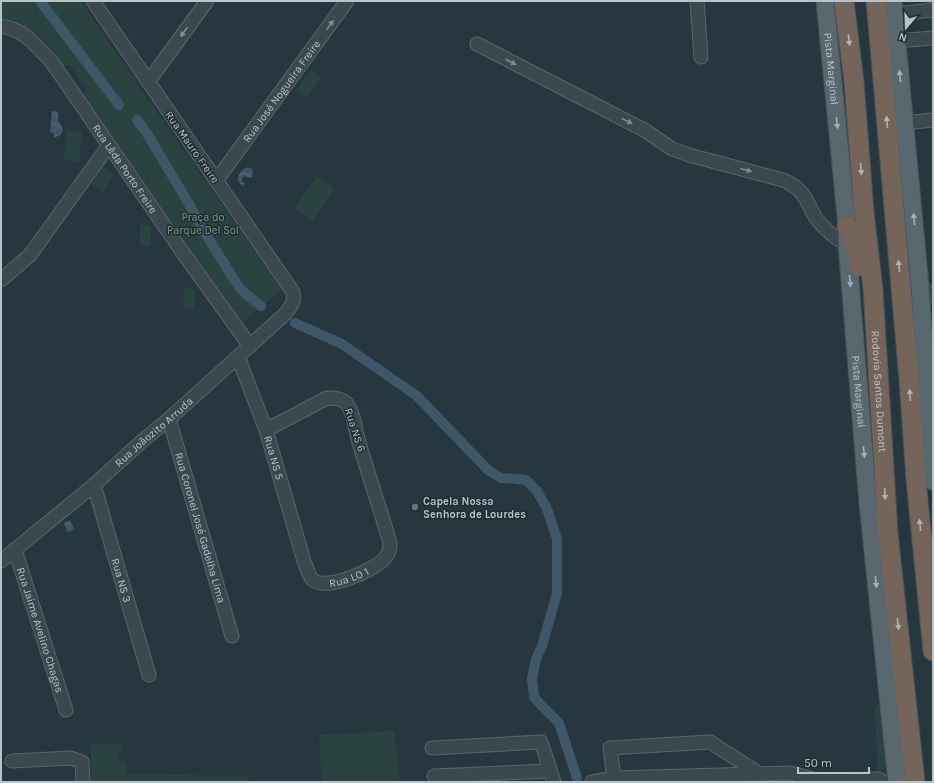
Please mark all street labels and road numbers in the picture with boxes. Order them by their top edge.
street label: Pista Marginal [822,32,842,105]
street label: Rua José Nogueira Freire [240,37,323,145]
street label: Rua Mauro Freire [162,108,222,186]
street label: Rua Lêda Porto Freire [90,122,160,216]
street label: Rodovia Santos Dumont [869,330,890,452]
street label: Pista Marginal [850,355,868,428]
street label: Rua Joãozito Arruda [112,394,195,469]
street label: Rua NS 6 [342,407,368,453]
street label: Rua NS 5 [261,434,287,481]
street label: Rua Coronel José Gadelha Lima [173,451,228,604]
street label: Rua NS 3 [109,556,134,604]
street label: Rua LO 1 [328,564,371,590]
street label: Rua Jaime Avelino Chagas [14,566,67,695]

